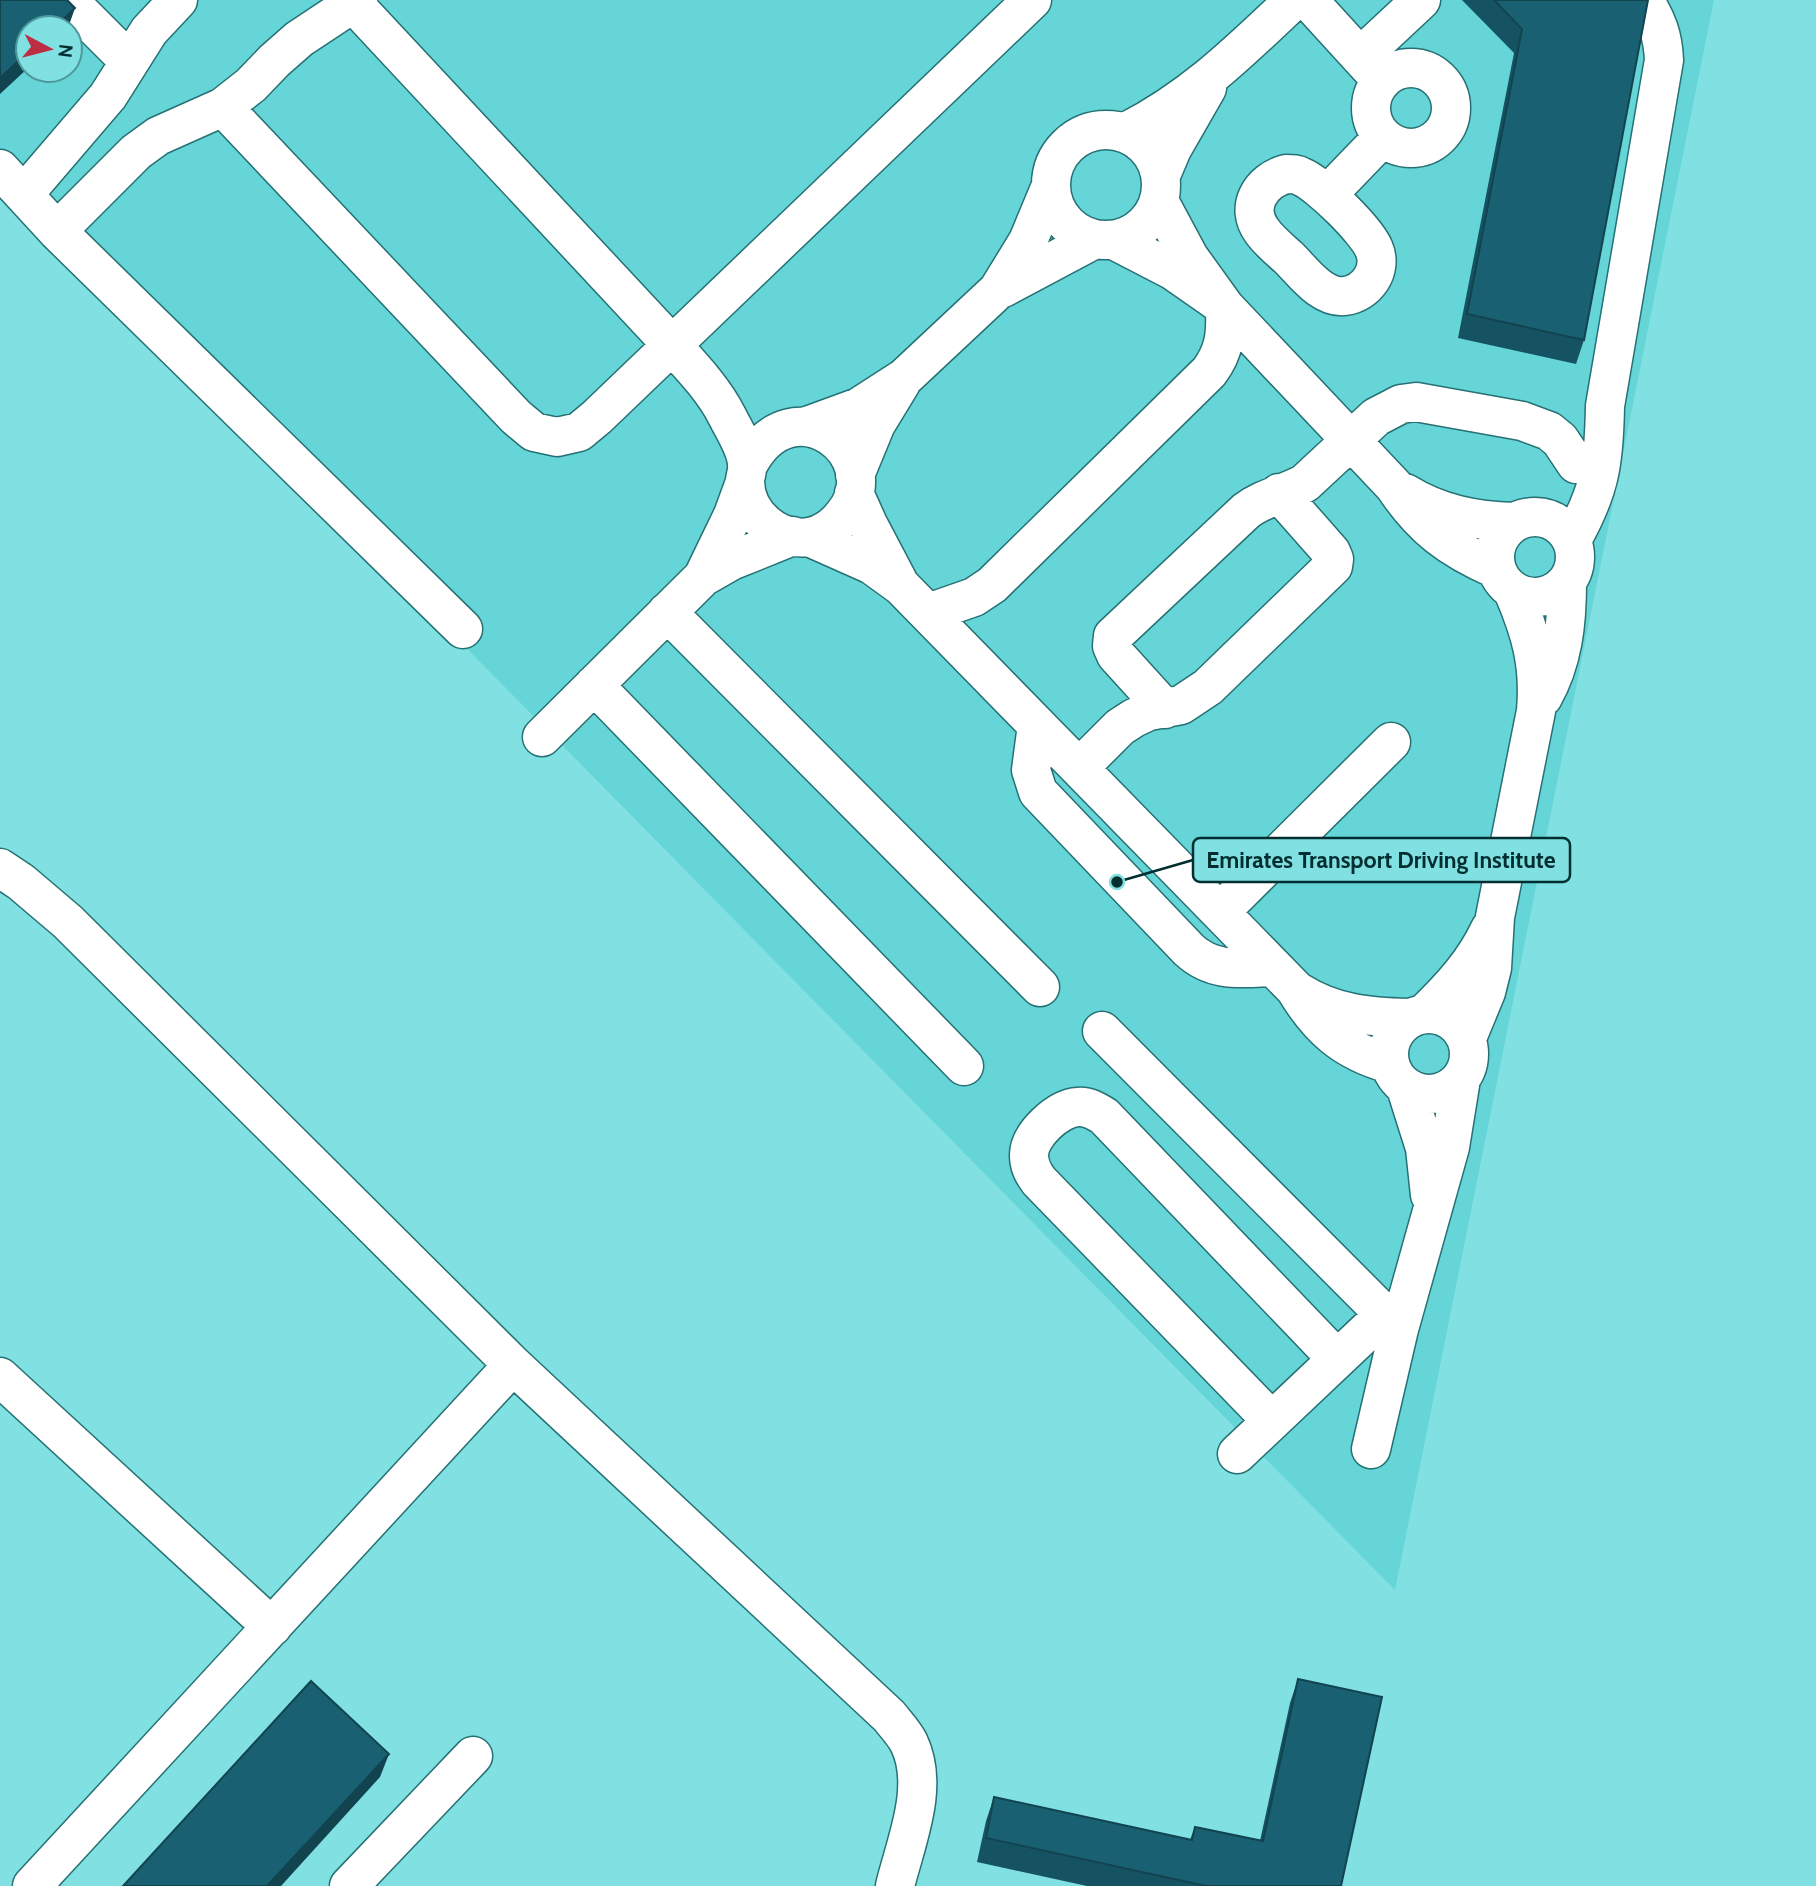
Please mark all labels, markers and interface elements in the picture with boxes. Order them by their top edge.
north arrow [14,14,84,84]
text: N [53,43,78,59]
callout: Emirates Transport Driving Institute [1193,838,1570,882]
text: Emirates Transport Driving Institute [1206,846,1556,874]

